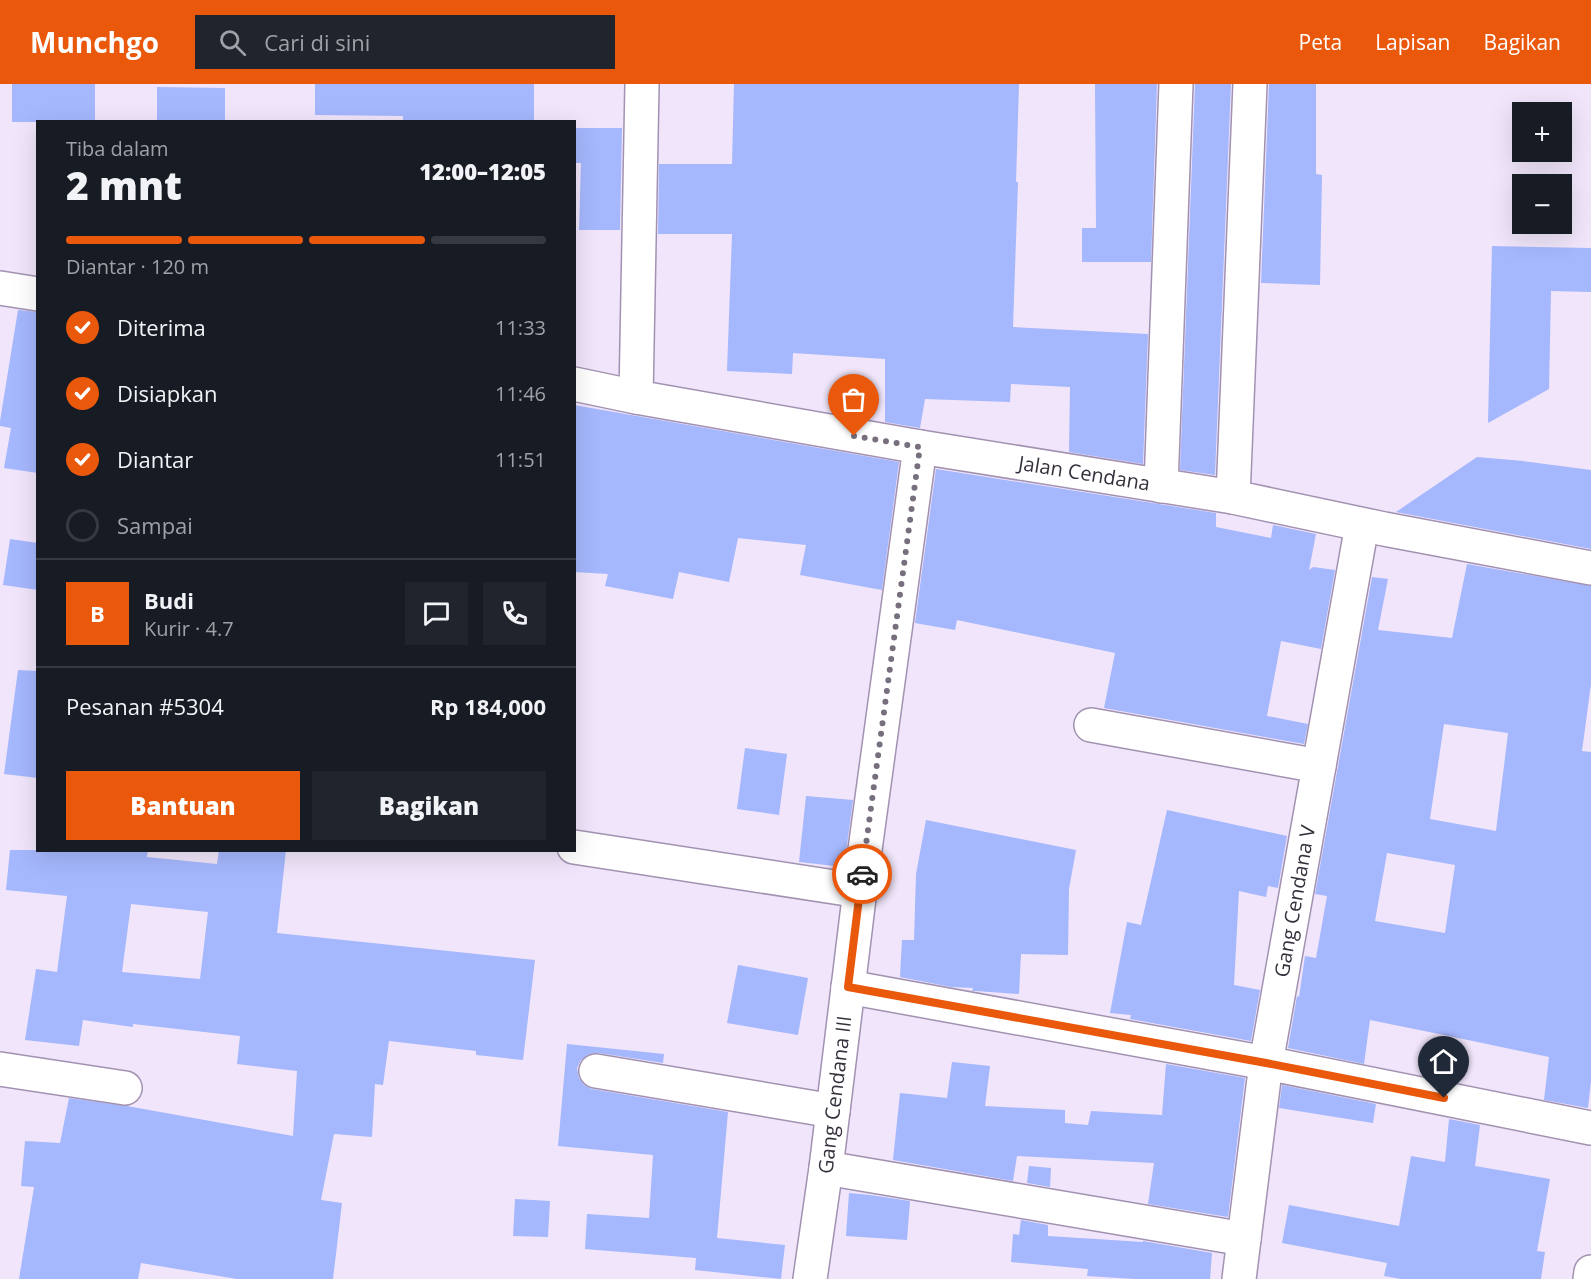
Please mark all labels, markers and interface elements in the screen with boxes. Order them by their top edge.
search box [195,15,615,69]
text: Munchgo [30,23,159,61]
icon: search [216,26,249,59]
text: Cari di sini [264,27,370,57]
text: Peta [1299,28,1342,56]
text: Lapisan [1375,28,1450,56]
text: Bagikan [1483,28,1561,56]
map controls [1512,102,1572,234]
button: + [1512,102,1572,162]
text: Tiba dalam [66,135,169,162]
text: 12:00–12:05 [419,156,546,186]
text: 2 mnt [66,158,182,211]
button: − [1512,174,1572,234]
text: Diantar · 120 m [66,253,209,280]
icon: check [66,311,99,344]
text: Diterima [117,312,206,342]
text: 11:33 [495,314,546,341]
pin [828,374,879,436]
icon: check [66,377,99,410]
text: Disiapkan [117,378,218,408]
text: 11:46 [495,380,546,407]
icon: bag [837,383,870,416]
icon: check [66,443,99,476]
text: Diantar [117,444,193,474]
text: 11:51 [495,446,546,473]
street label: Jalan Cendana [1014,449,1152,497]
text: Sampai [117,510,193,540]
button: chat [405,582,468,645]
button: phone [483,582,546,645]
text: Budi [144,585,194,615]
text: B [90,598,105,628]
text: Kurir · 4.7 [144,615,234,642]
text: Pesanan #5304 [66,691,224,721]
text: Rp 184,000 [430,691,546,721]
button: Bantuan [66,771,300,840]
button: Bagikan [312,771,546,840]
street label: Gang Cendana V [1268,823,1321,979]
courier [832,844,892,904]
icon: car [846,858,879,891]
street label: Gang Cendana III [811,1014,857,1175]
pin [1418,1036,1469,1098]
icon: home [1427,1045,1460,1078]

